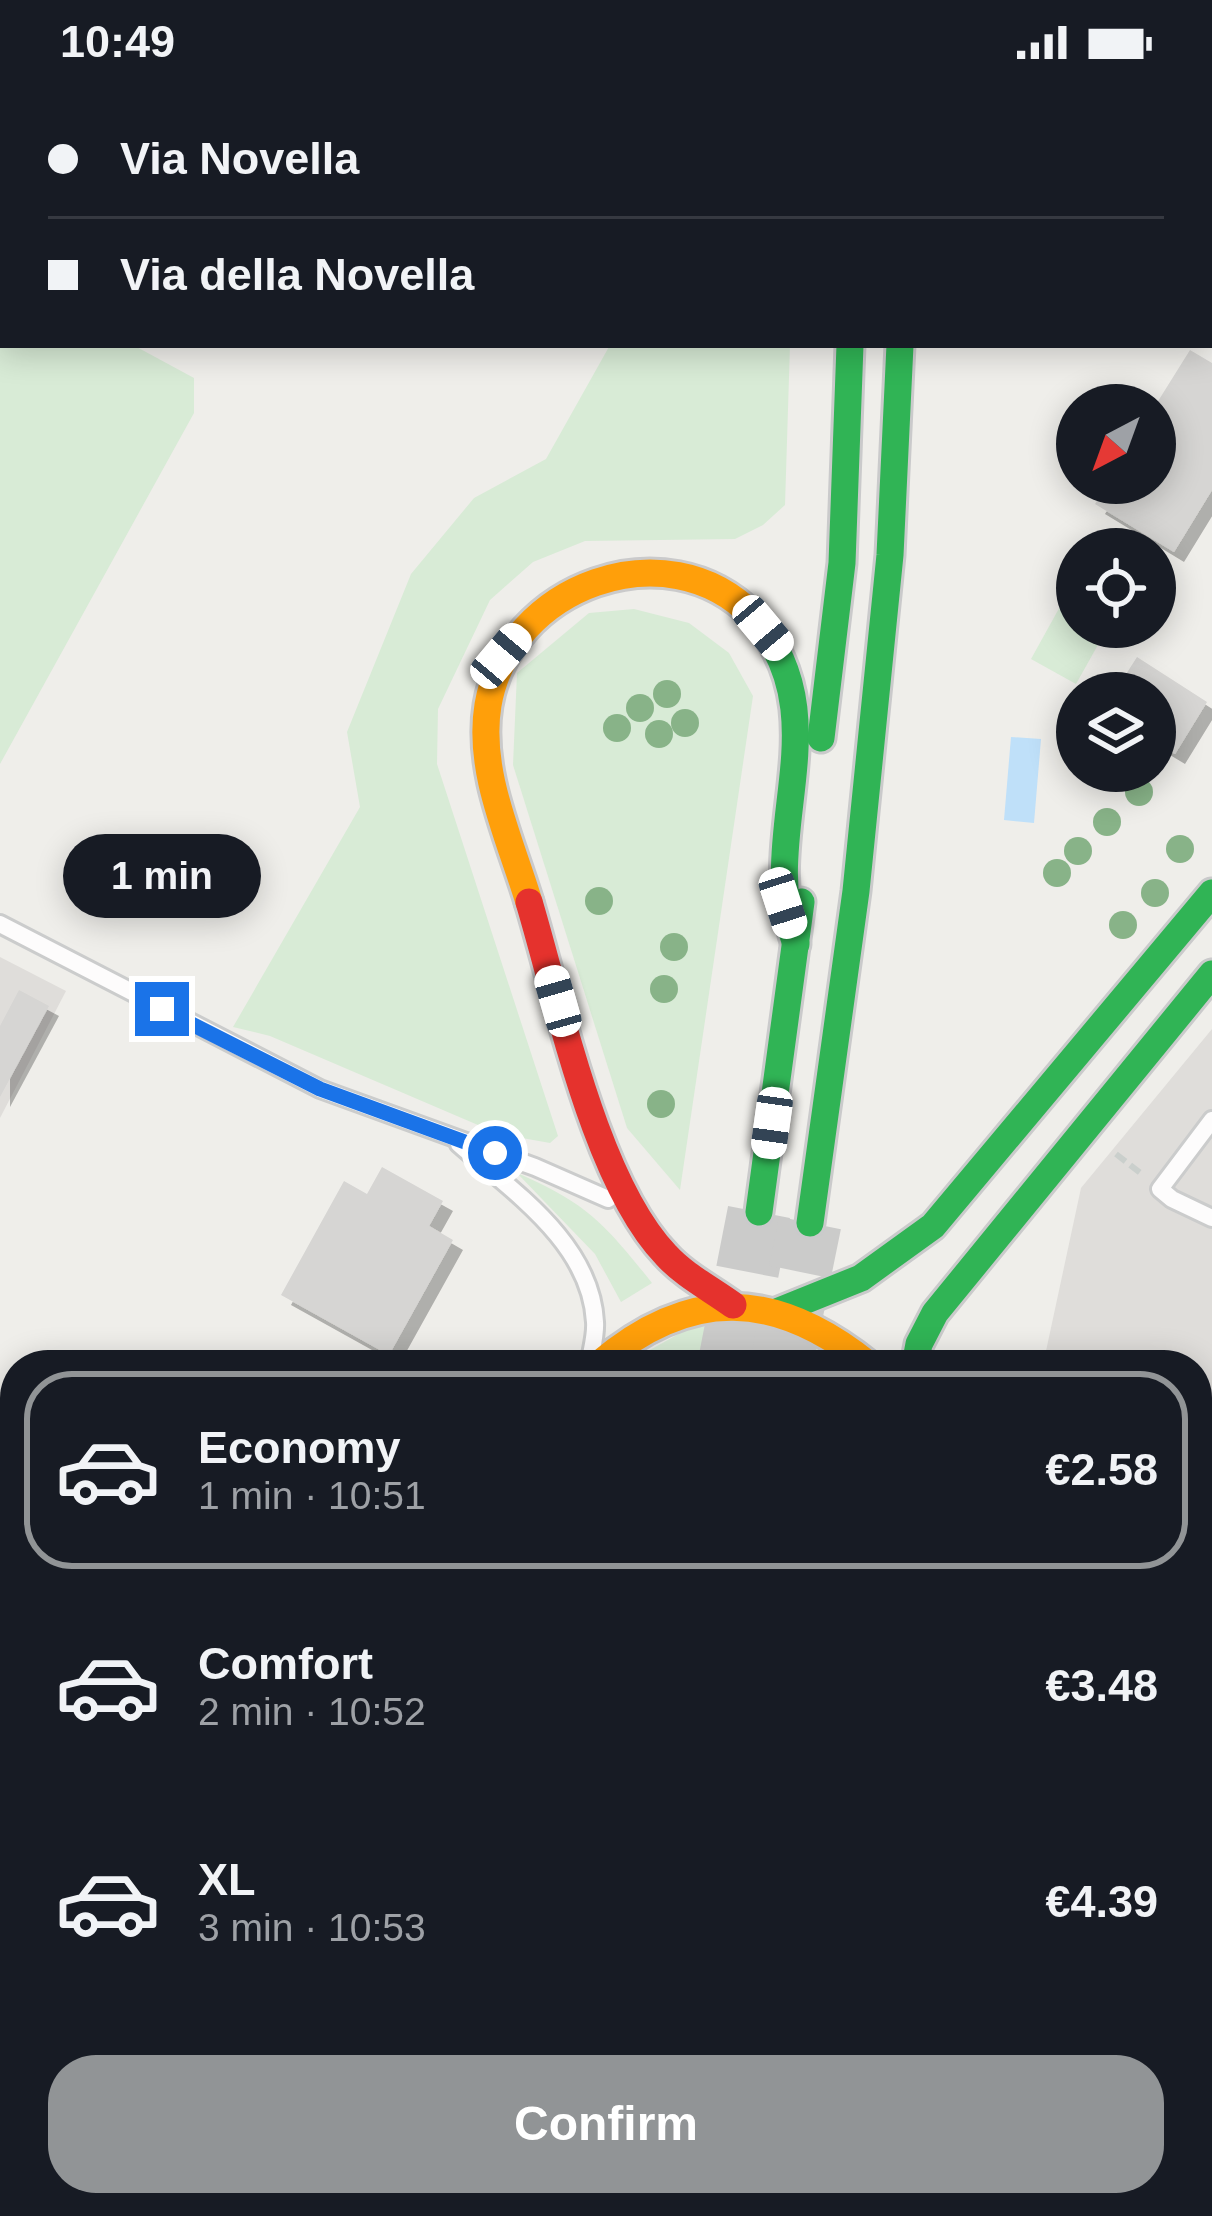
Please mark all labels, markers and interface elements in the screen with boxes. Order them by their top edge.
text: 10:49 [60,16,175,67]
text: Via Novella [120,133,359,184]
text: Via della Novella [120,249,474,300]
north arrow [1056,384,1176,504]
map controls [1056,384,1176,792]
button: locate [1056,528,1176,648]
car [726,589,800,667]
car [464,617,538,695]
button: layers [1056,672,1176,792]
callout: 1 min [63,835,261,919]
text: 1 min [111,854,213,897]
car [755,863,811,943]
car [531,961,585,1041]
route end [135,982,189,1036]
car [749,1085,795,1161]
route start [468,1126,522,1180]
icon: car [54,1416,162,1524]
text: Economy [198,1422,401,1473]
text: €2.58 [1045,1444,1158,1495]
text: 1 min · 10:51 [198,1474,426,1517]
icon: car [54,1632,162,1740]
text: Comfort [198,1638,373,1689]
text: €3.48 [1045,1660,1158,1711]
text: 2 min · 10:52 [198,1690,426,1733]
icon: car [54,1848,162,1956]
text: XL [198,1854,256,1905]
text: €4.39 [1045,1876,1158,1927]
text: 3 min · 10:53 [198,1906,426,1949]
button: Confirm [48,2055,1164,2193]

